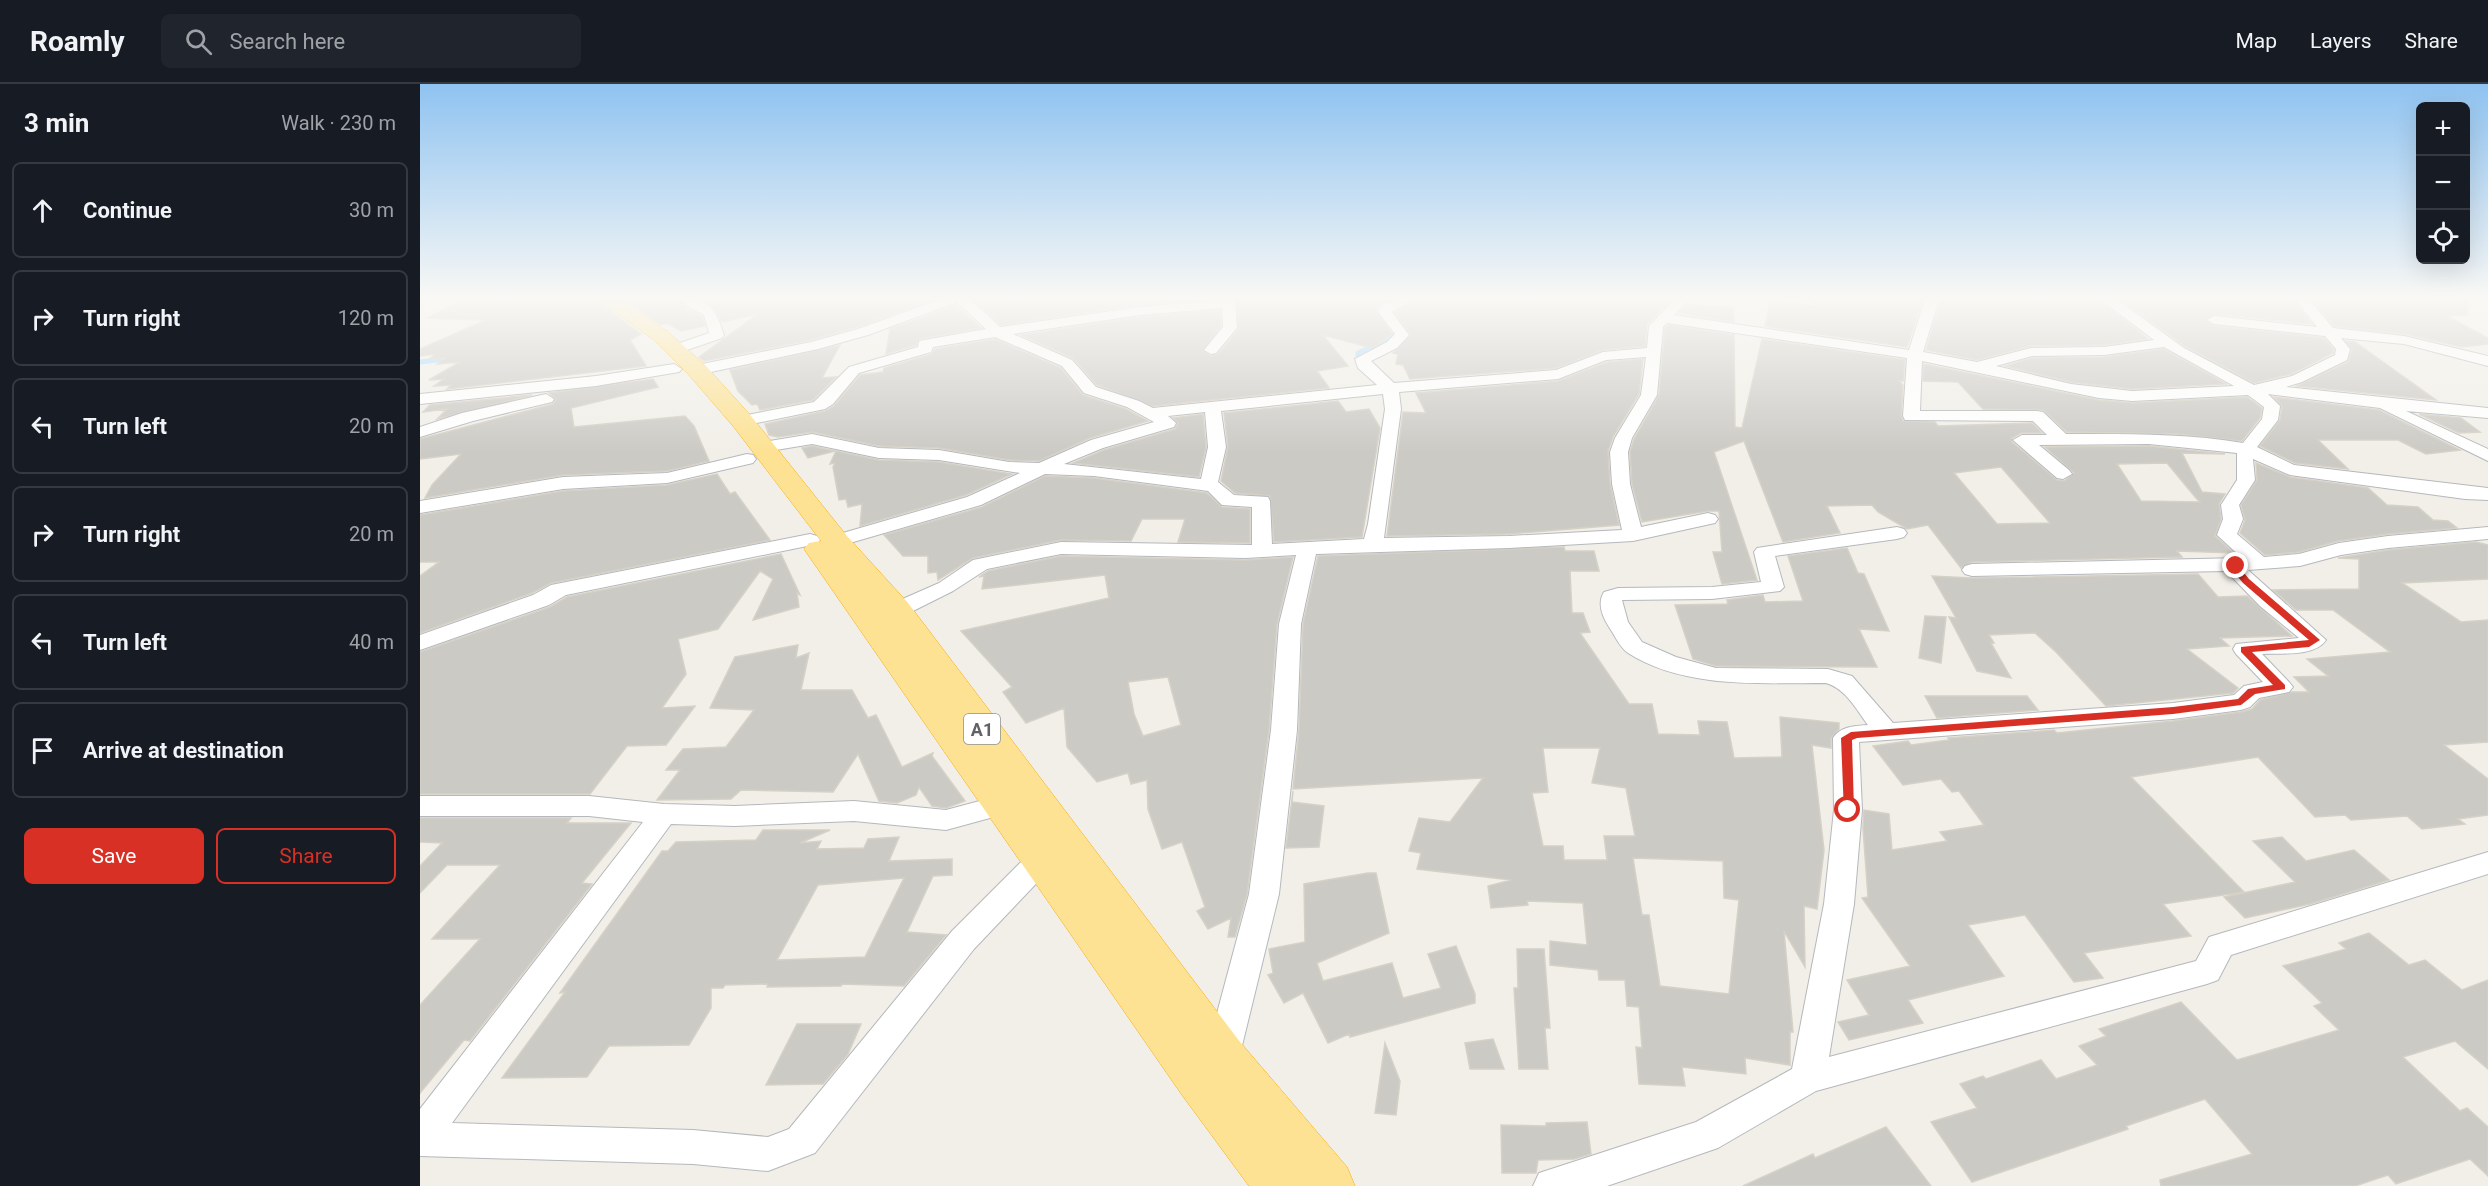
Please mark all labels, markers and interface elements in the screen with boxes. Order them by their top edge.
search box [161,14,581,68]
text: Roamly [30,25,125,58]
icon: search [182,25,215,58]
text: Search here [230,29,345,54]
text: Map [2235,29,2277,53]
text: Layers [2310,29,2371,53]
text: Share [2404,29,2458,53]
map controls [2416,102,2470,264]
button: + [2416,102,2470,156]
text: 3 min [24,108,89,138]
text: Walk · 230 m [281,111,396,135]
button: − [2416,156,2470,210]
icon: ahead [26,194,59,227]
text: Continue [83,198,172,223]
text: 30 m [349,198,394,222]
button: locate [2416,210,2470,264]
icon: right [26,302,59,335]
text: Turn right [83,306,180,331]
text: 120 m [338,306,394,330]
icon: left [26,410,59,443]
text: Turn left [83,414,167,439]
text: 20 m [349,414,394,438]
icon: right [26,518,59,551]
text: Turn right [83,522,180,547]
text: 20 m [349,522,394,546]
route end [2222,552,2248,578]
icon: left [26,626,59,659]
text: Turn left [83,630,167,655]
text: 40 m [349,630,394,654]
road number: A1 [964,714,1000,744]
icon: arrive [26,734,59,767]
text: Arrive at destination [83,738,284,763]
route start [1834,796,1860,822]
button: Save [24,828,204,884]
button: Share [216,828,396,884]

